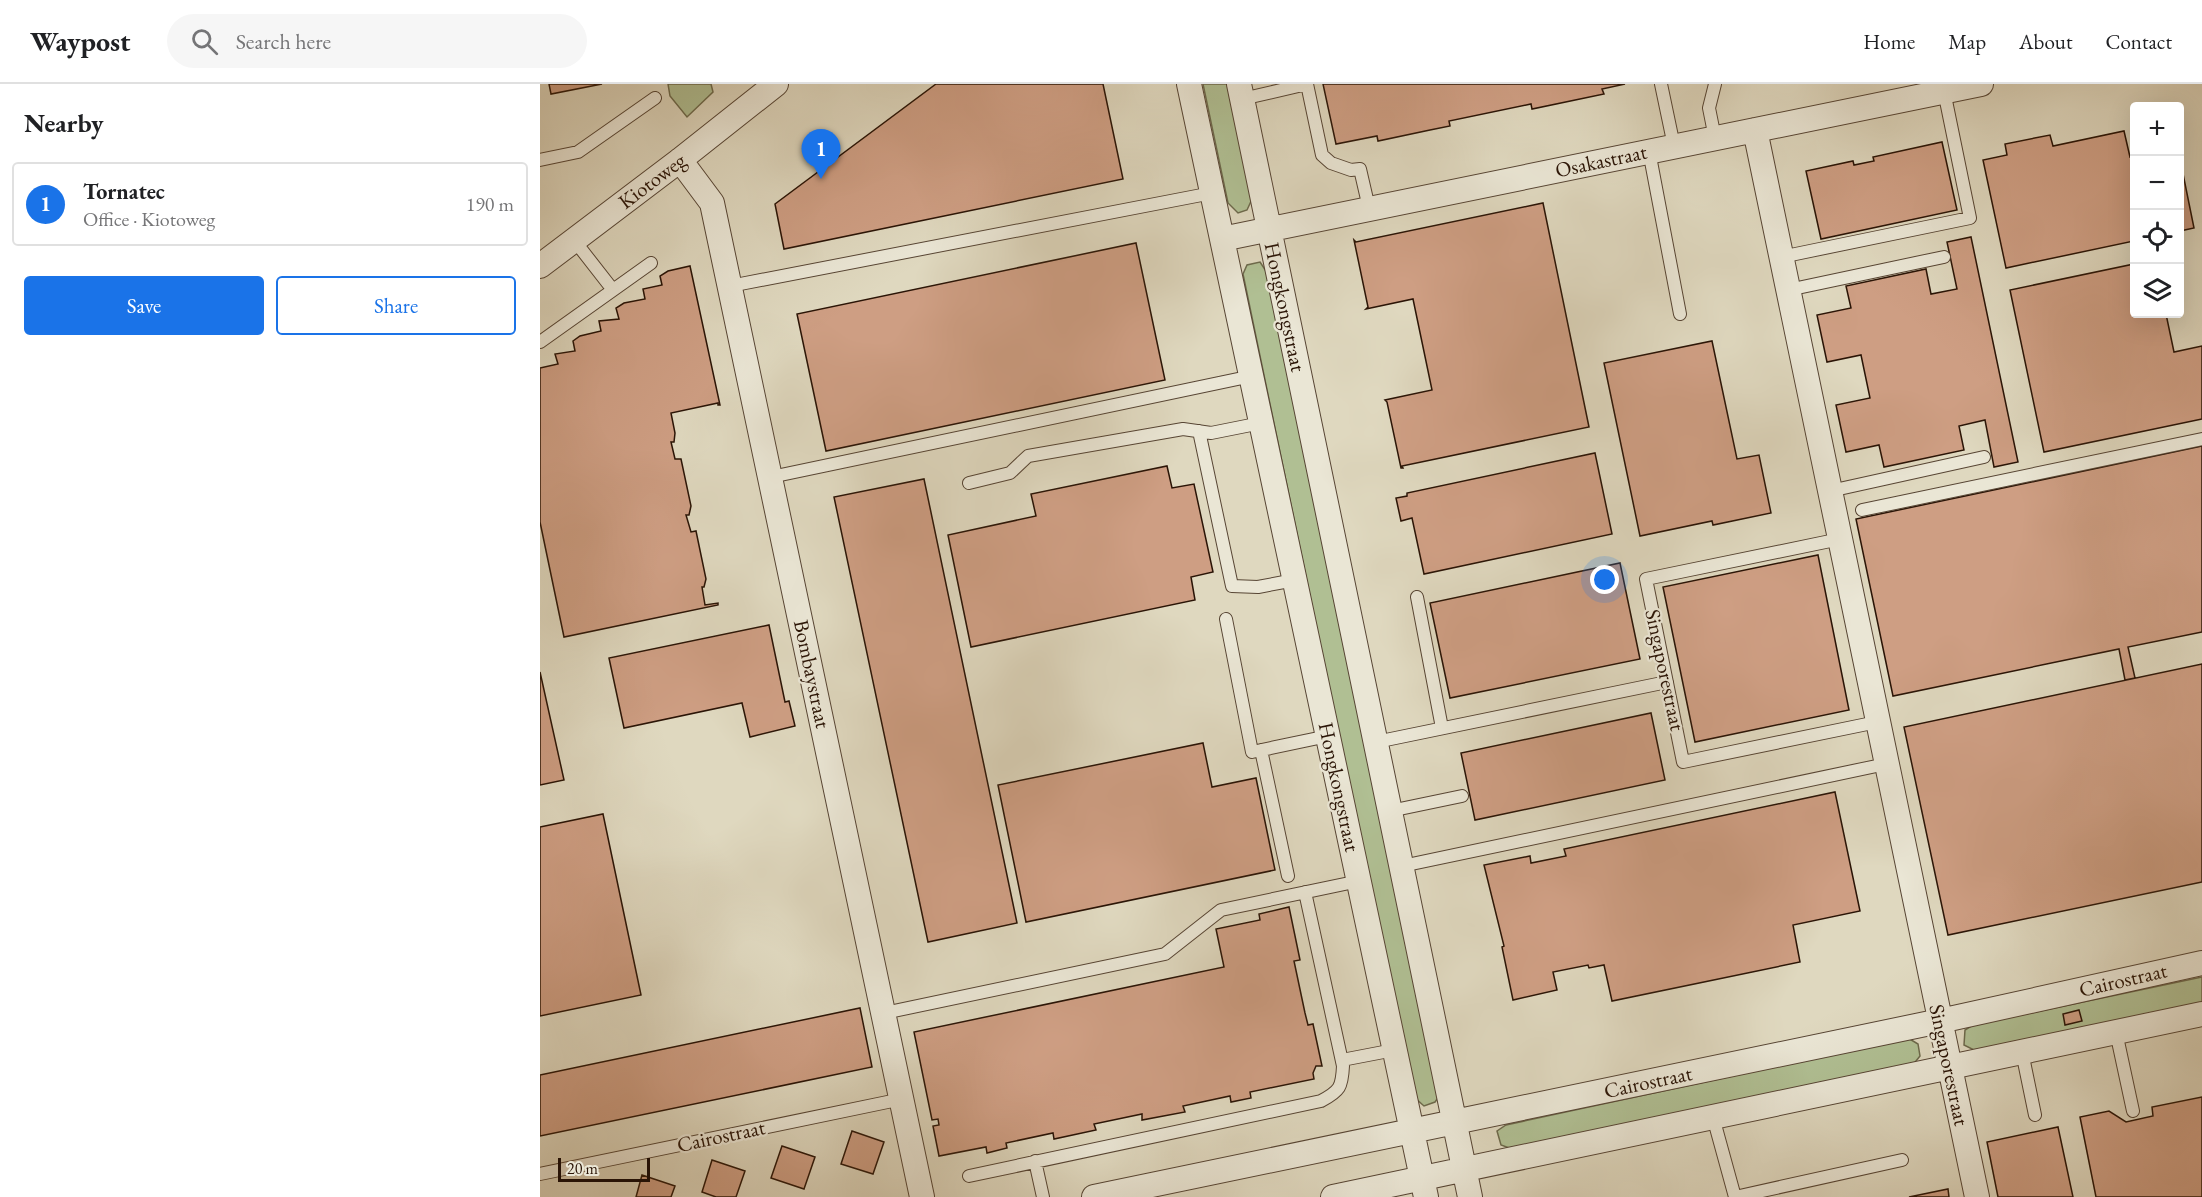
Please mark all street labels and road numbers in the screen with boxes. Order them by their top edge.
street label: Osakastraat [1553,138,1650,183]
street label: Kiotoweg [613,146,692,215]
street label: Hongkongstraat [1259,240,1312,375]
street label: Singaporestraat [1639,607,1692,734]
street label: Bombaystraat [788,617,837,731]
street label: Hongkongstraat [1313,720,1366,855]
street label: Cairostraat [2076,956,2170,1003]
street label: Singaporestraat [1923,1002,1976,1129]
street label: Cairostraat [1601,1059,1695,1104]
street label: Cairostraat [674,1113,768,1158]

